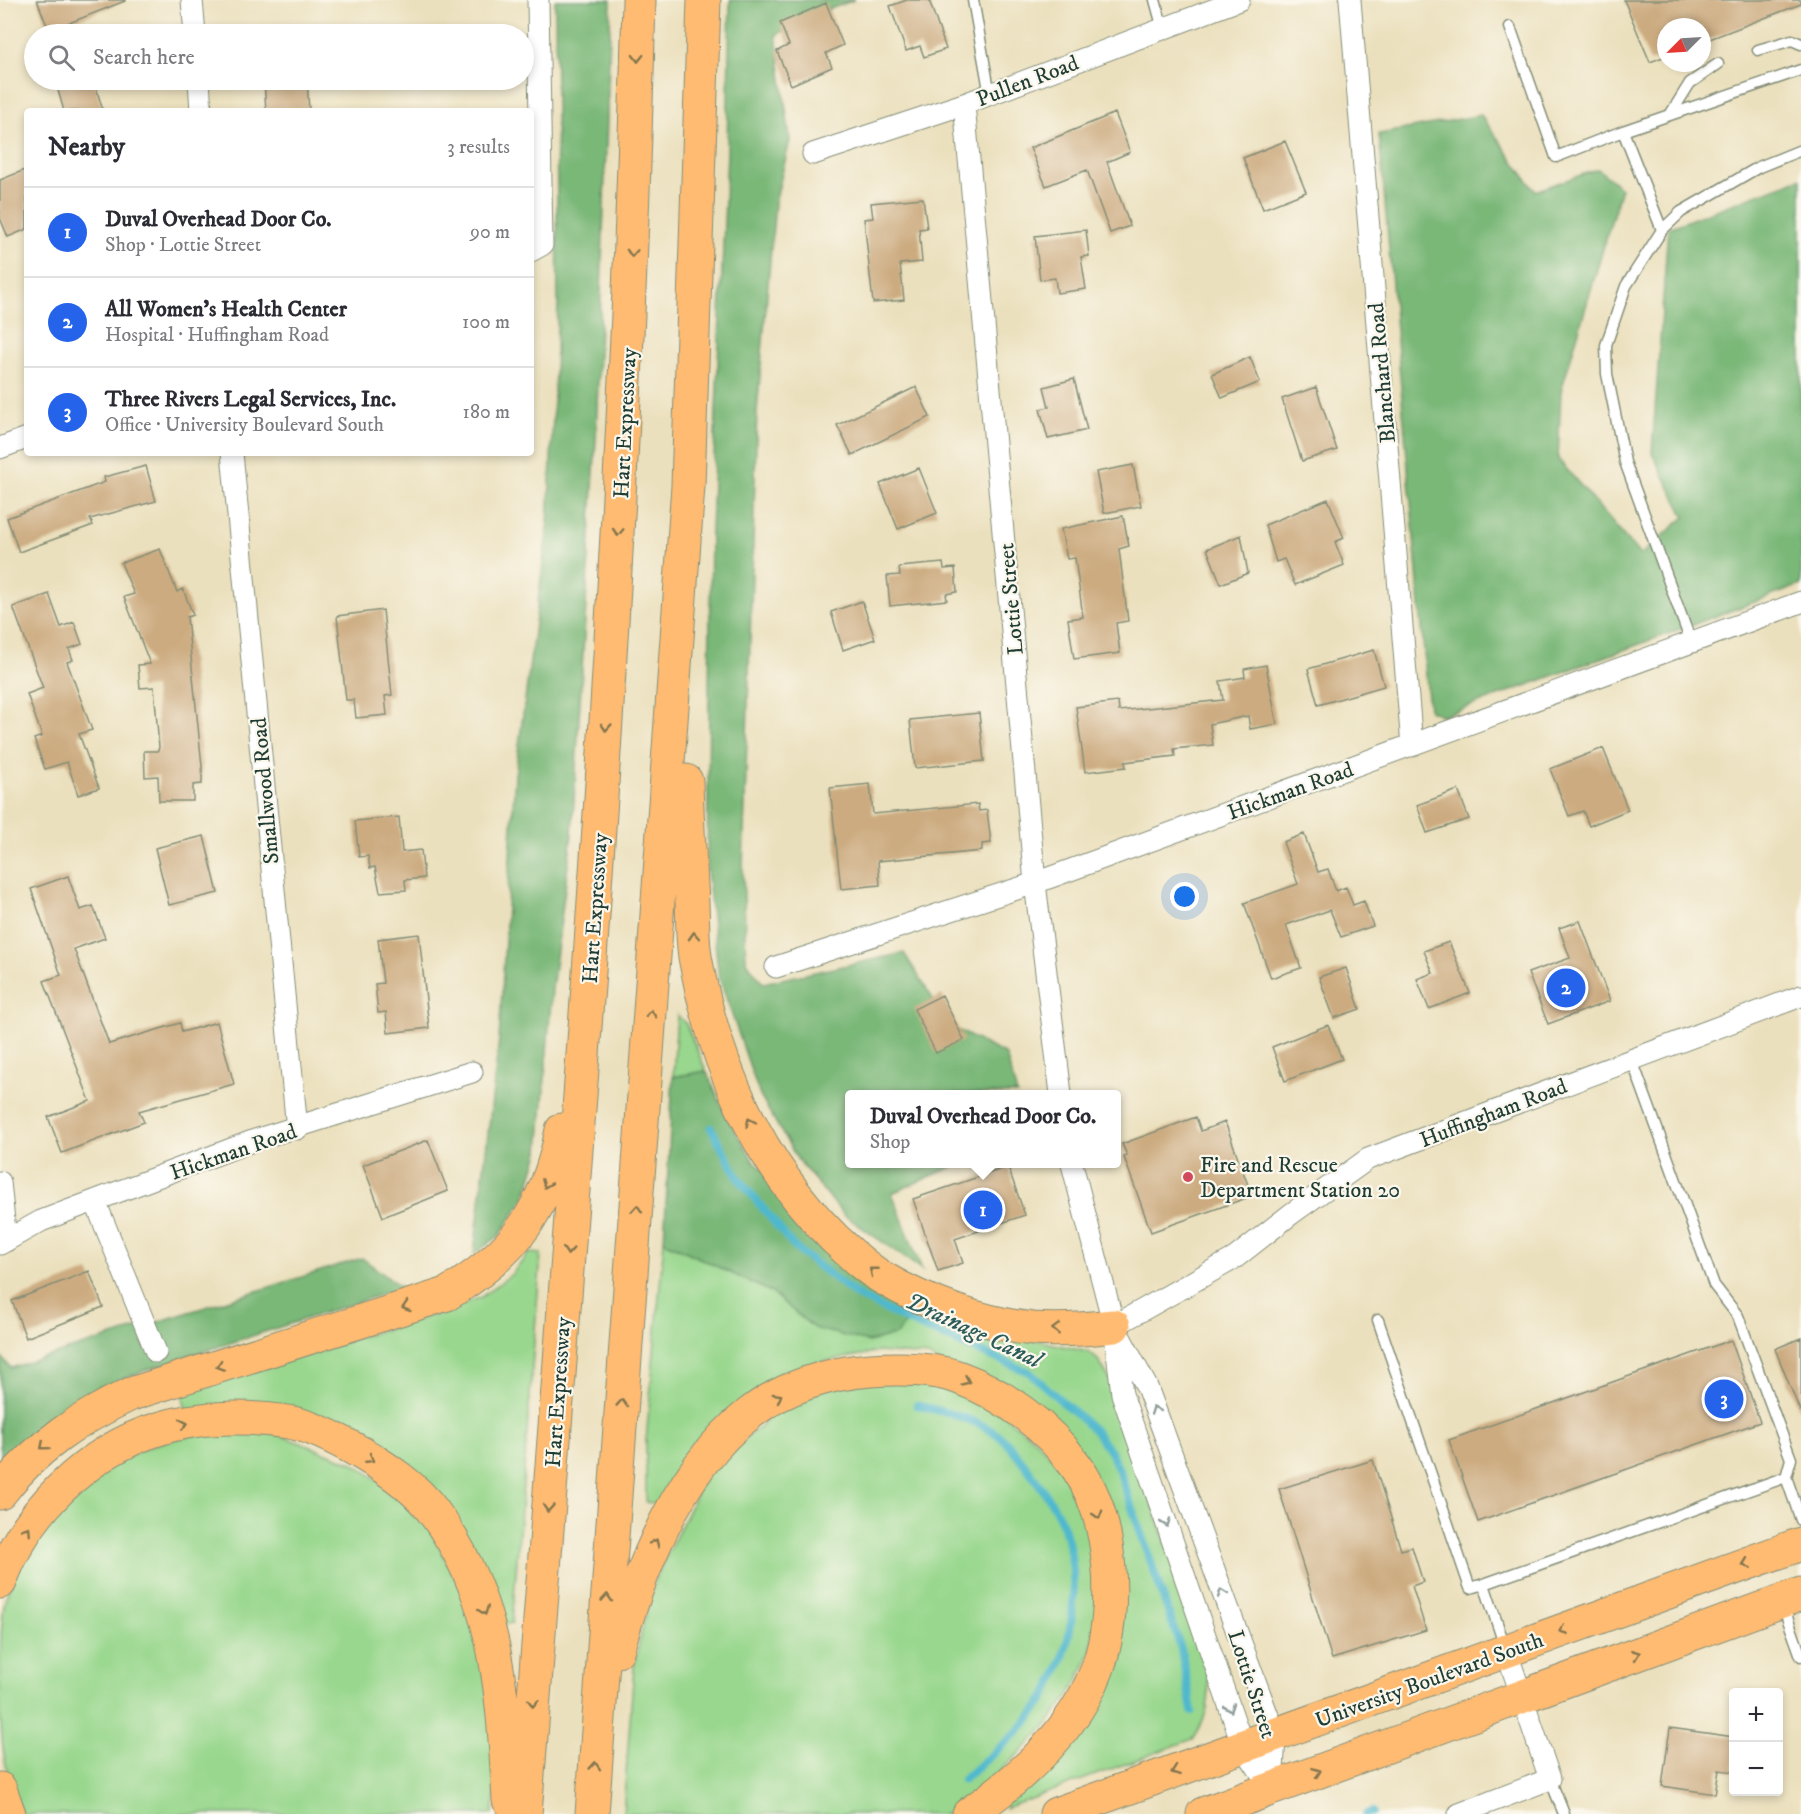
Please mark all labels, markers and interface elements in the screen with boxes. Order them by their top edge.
north arrow [1657,18,1711,72]
search box [24,24,534,90]
icon: search [45,41,78,74]
text: Search here [93,44,195,71]
street label: Pullen Road [973,50,1083,113]
one-way arrow [631,54,644,63]
text: Nearby [48,131,125,164]
text: 3 results [447,135,510,160]
text: Duval Overhead Door Co. [105,206,332,233]
text: 1 [64,220,71,245]
text: 90 m [470,220,510,245]
text: Shop · Lottie Street [105,233,261,258]
one-way arrow [626,249,639,258]
text: All Women's Health Center [105,296,347,323]
street label: Blanchard Road [1363,301,1402,444]
text: 2 [63,310,72,335]
text: 100 m [462,310,510,335]
text: Hospital · Huffingham Road [105,323,329,348]
street label: Hart Expressway [608,347,643,499]
text: Three Rivers Legal Services, Inc. [105,386,396,413]
text: 3 [64,400,71,425]
text: 180 m [463,400,510,425]
text: Office · University Boulevard South [105,413,384,438]
one-way arrow [612,528,625,537]
street label: Lottie Street [993,542,1030,656]
street label: Smallwood Road [246,716,285,865]
one-way arrow [600,722,613,731]
street label: Hickman Road [1224,756,1357,827]
street label: Hart Expressway [577,831,614,984]
your location [1170,882,1199,911]
one-way arrow [688,932,701,941]
pin: 2 [1546,966,1586,1010]
one-way arrow [644,1010,657,1019]
street label: Huffingham Road [1416,1073,1571,1154]
popup [845,1090,1121,1168]
text: Duval Overhead Door Co. [870,1103,1096,1130]
one-way arrow [745,1117,757,1128]
street label: Hickman Road [167,1118,300,1187]
text: Shop [870,1130,910,1155]
place label: Fire and Rescue Department Station 20 [1200,1152,1400,1204]
marker: Fire and Rescue Department Station 20 [1181,1170,1195,1184]
one-way arrow [541,1178,553,1189]
pin: 1 [964,1188,1002,1232]
one-way arrow [630,1204,643,1213]
one-way arrow [562,1247,575,1256]
one-way arrow [869,1267,880,1278]
water label: Drainage Canal [901,1286,1049,1377]
one-way arrow [401,1300,412,1312]
street label: Hart Expressway [540,1315,577,1468]
one-way arrow [1052,1323,1061,1336]
one-way arrow [215,1359,226,1371]
one-way arrow [960,1374,971,1386]
pin: 3 [1704,1376,1744,1422]
one-way arrow [772,1393,782,1404]
one-way arrow [615,1399,628,1408]
one-way arrow [1150,1405,1163,1415]
one-way arrow [179,1419,188,1431]
one-way arrow [40,1439,51,1450]
one-way arrow [364,1451,374,1463]
one-way arrow [542,1504,555,1513]
one-way arrow [1091,1509,1103,1520]
one-way arrow [1159,1517,1172,1528]
one-way arrow [19,1526,31,1536]
one-way arrow [647,1539,659,1550]
one-way arrow [1741,1556,1752,1569]
one-way arrow [1217,1588,1230,1599]
one-way arrow [600,1593,613,1602]
one-way arrow [476,1605,489,1616]
one-way arrow [1558,1622,1568,1635]
street label: University Boulevard South [1312,1626,1548,1734]
street label: Lottie Street [1221,1627,1282,1742]
one-way arrow [1630,1649,1641,1662]
map controls [1729,1688,1783,1796]
button: + [1729,1688,1783,1742]
one-way arrow [527,1698,540,1707]
one-way arrow [1222,1702,1235,1713]
button: − [1729,1742,1783,1796]
one-way arrow [588,1762,601,1771]
one-way arrow [1170,1763,1181,1776]
one-way arrow [1311,1767,1322,1779]

